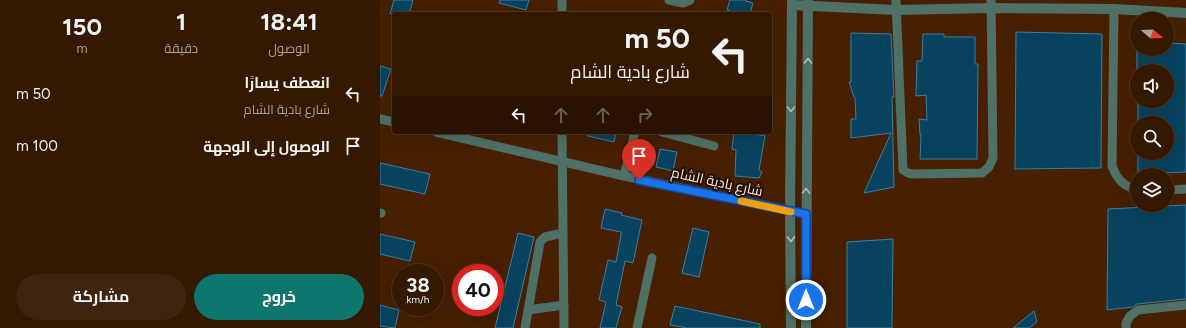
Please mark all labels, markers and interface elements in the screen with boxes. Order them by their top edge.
text: 1 [176,7,186,36]
text: 18:41 [260,7,318,36]
text: 150 [62,12,102,41]
north arrow [1130,12,1174,56]
map controls [1130,12,1174,212]
text: 50 m [624,21,690,55]
icon: left [704,28,756,80]
text: m [77,41,88,56]
text: دقيقة [164,41,198,56]
text: الوصول [268,41,310,56]
one-way arrow [804,58,812,64]
text: شارع بادية الشام [570,61,690,83]
button: sound [1130,64,1174,108]
text: انعطف يسارًا [245,74,330,92]
icon: left [342,83,364,105]
text: 50 m [16,85,51,103]
text: شارع بادية الشام [244,102,330,117]
icon: left [508,104,530,126]
icon: ahead [550,104,572,126]
icon: ahead [592,104,614,126]
icon: right [634,104,656,126]
one-way arrow [787,106,795,112]
button: search [1130,116,1174,160]
icon: arrive [342,135,364,157]
text: 100 m [16,137,58,155]
text: الوصول إلى الوجهة [203,138,330,156]
pin [622,139,656,180]
icon: arrive [628,145,650,167]
street label: شارع بادية الشام [670,164,764,201]
button: layers [1130,168,1174,212]
one-way arrow [802,188,810,194]
one-way arrow [787,236,795,242]
speed limit sign: 40 [452,264,504,316]
text: 38 [406,273,430,297]
button: مشاركة [16,274,186,320]
button: خروج [194,274,364,320]
position arrow [785,279,827,321]
text: km/h [407,293,429,306]

